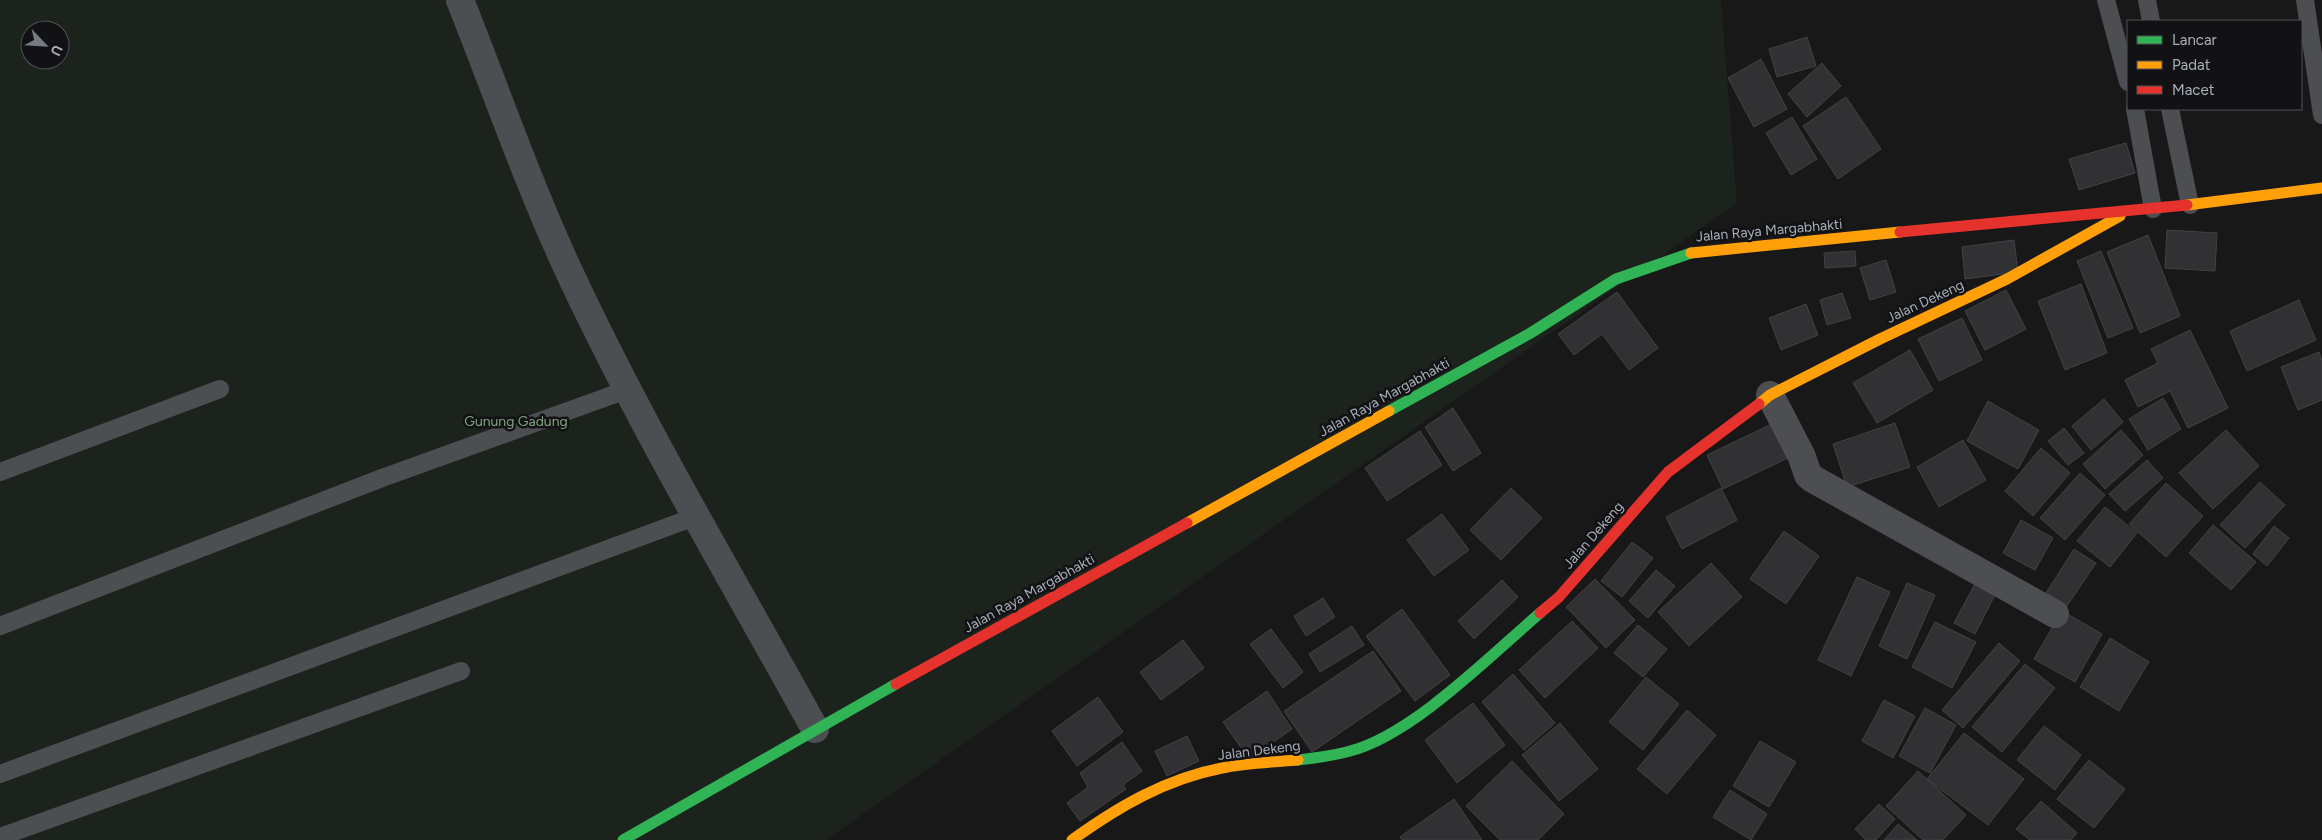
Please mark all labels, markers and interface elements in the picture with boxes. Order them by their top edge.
north arrow [20,20,70,70]
legend [2127,20,2302,110]
text: Lancar [2172,31,2217,49]
text: U [47,42,66,58]
text: Padat [2172,56,2211,74]
text: Macet [2172,81,2215,99]
street label: Jalan Raya Margabhakti [1695,216,1843,245]
street label: Jalan Dekeng [1884,276,1967,327]
street label: Jalan Raya Margabhakti [1316,354,1453,441]
park label: Gunung Gadung [464,413,568,430]
street label: Jalan Dekeng [1560,498,1627,572]
street label: Jalan Raya Margabhakti [961,550,1098,637]
street label: Jalan Dekeng [1217,737,1302,764]

